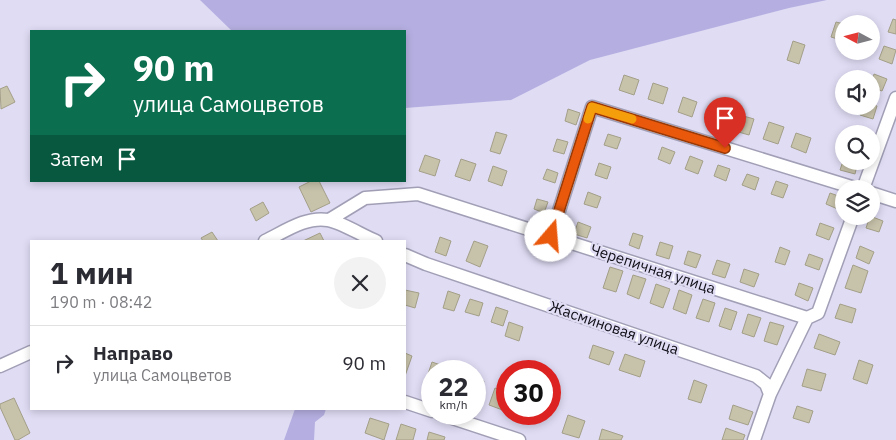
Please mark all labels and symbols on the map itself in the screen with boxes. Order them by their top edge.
north arrow [835,15,880,60]
pin [704,97,746,148]
position arrow [524,209,576,261]
street label: Черепичная улица [588,239,718,298]
street label: Жасминовая улица [547,296,682,359]
speed limit sign: 30 [496,360,561,425]

